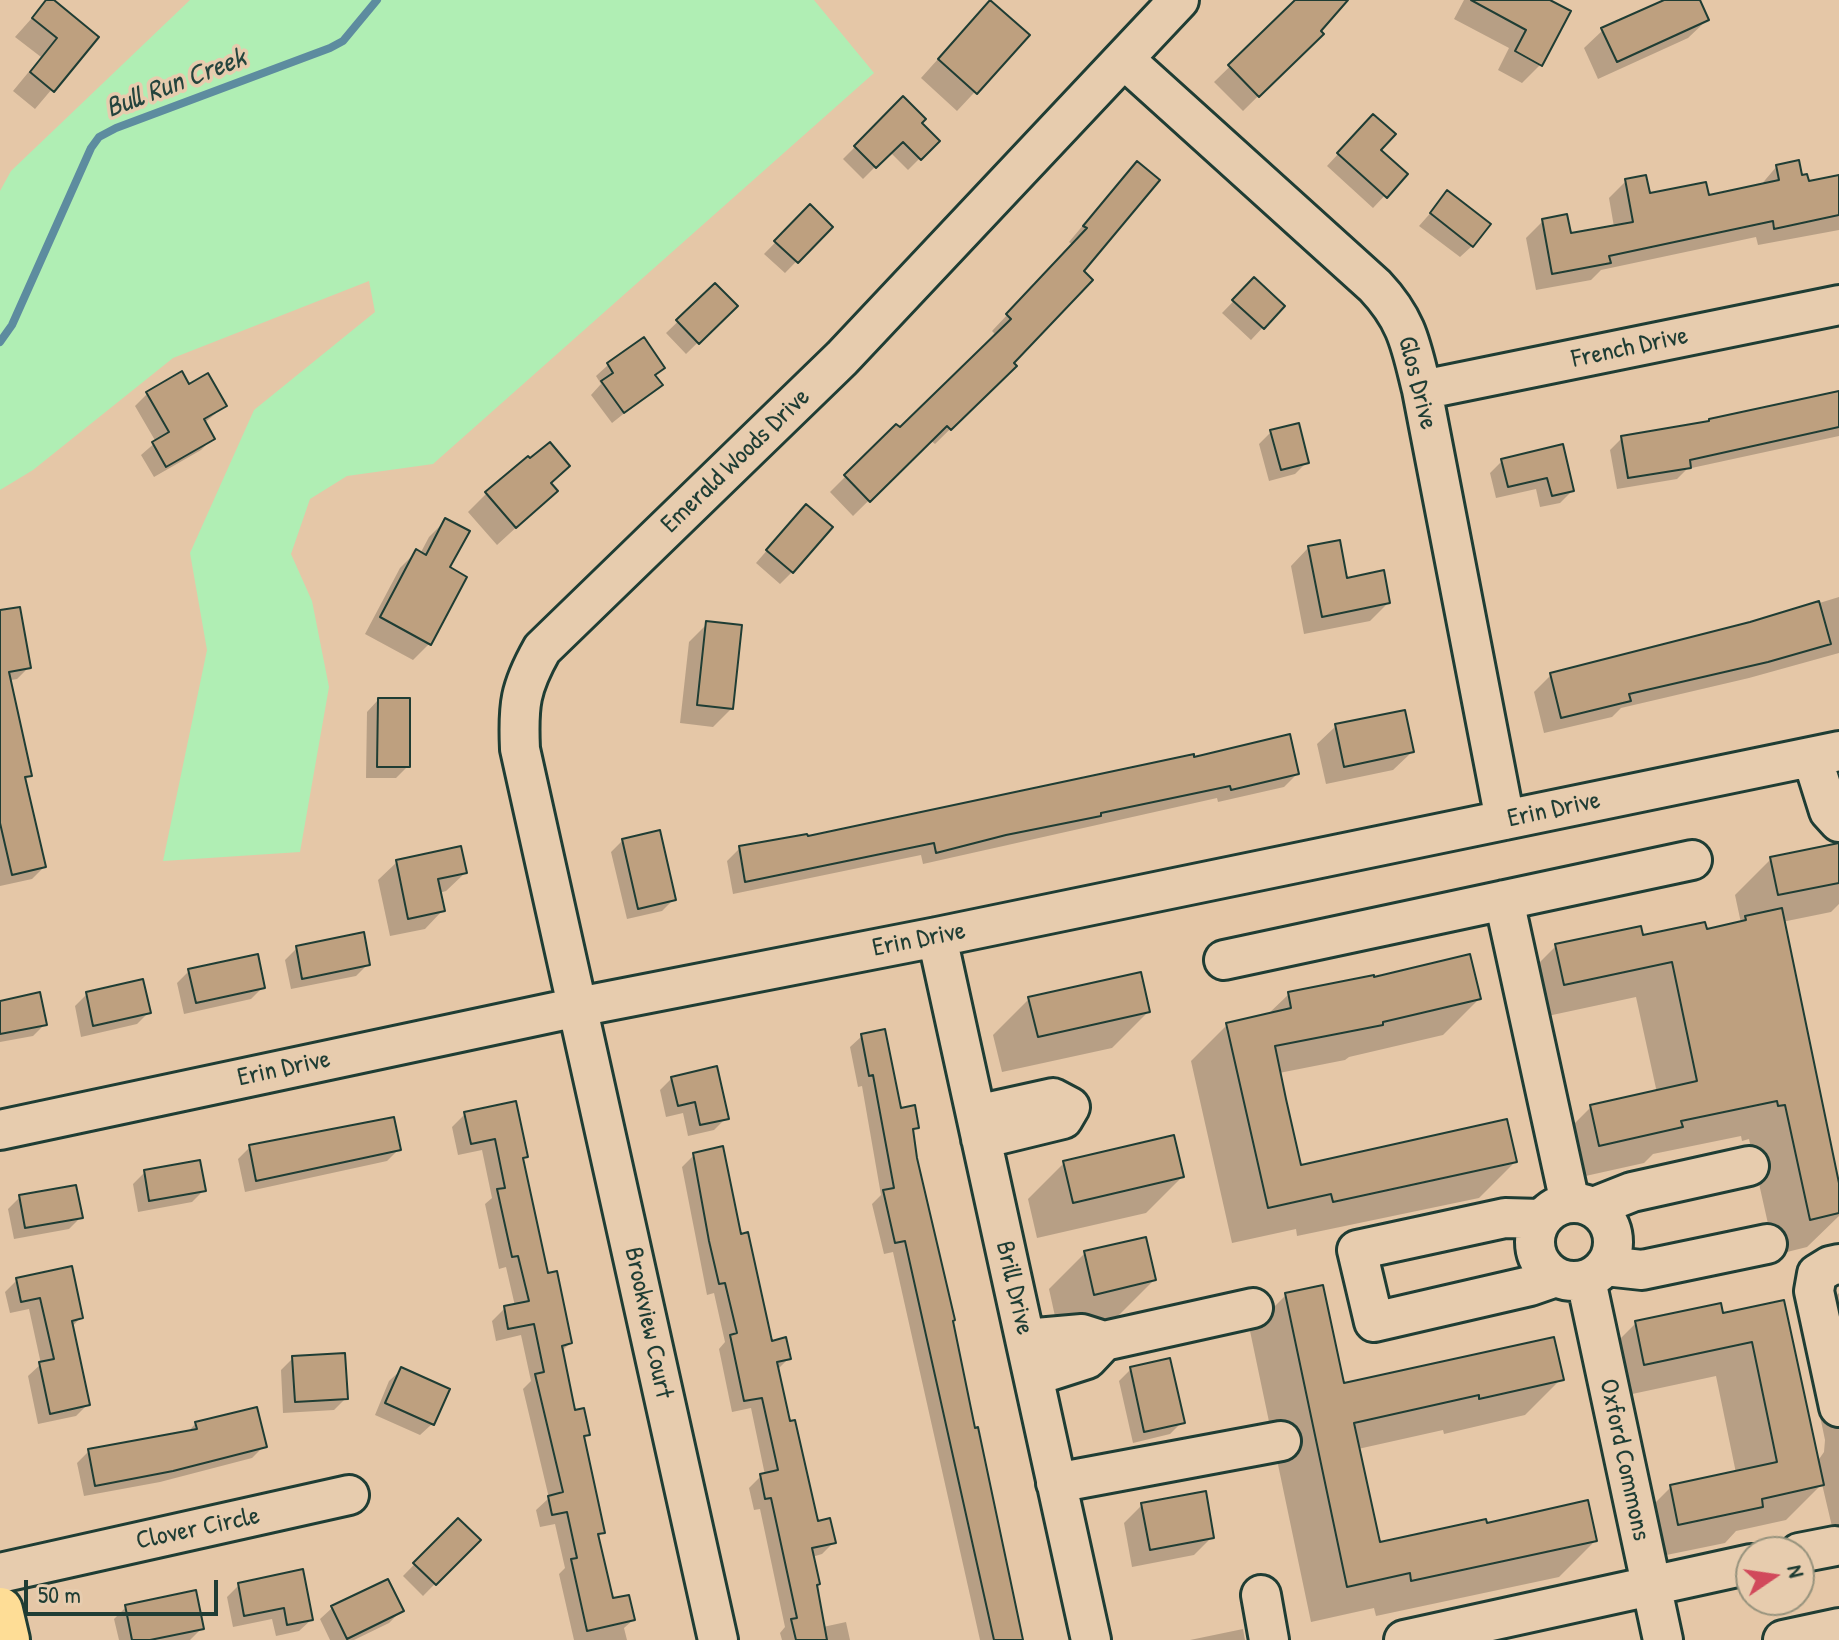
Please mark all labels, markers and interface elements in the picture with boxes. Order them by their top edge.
water label: Bull Run Creek [101,42,251,126]
street label: French Drive [1569,320,1691,376]
street label: Glos Drive [1390,333,1444,433]
street label: Emerald Woods Drive [655,382,817,540]
street label: Erin Drive [1505,785,1603,835]
street label: Erin Drive [870,916,968,964]
street label: Erin Drive [235,1044,333,1094]
street label: Brill Drive [988,1238,1040,1338]
street label: Brookview Court [617,1245,679,1401]
street label: Oxford Commons [1592,1376,1656,1544]
street label: Clover Circle [133,1501,263,1557]
north arrow [1735,1536,1815,1616]
text: N [1781,1562,1812,1580]
scale bar [28,1564,222,1614]
text: 50 m [38,1578,81,1610]

